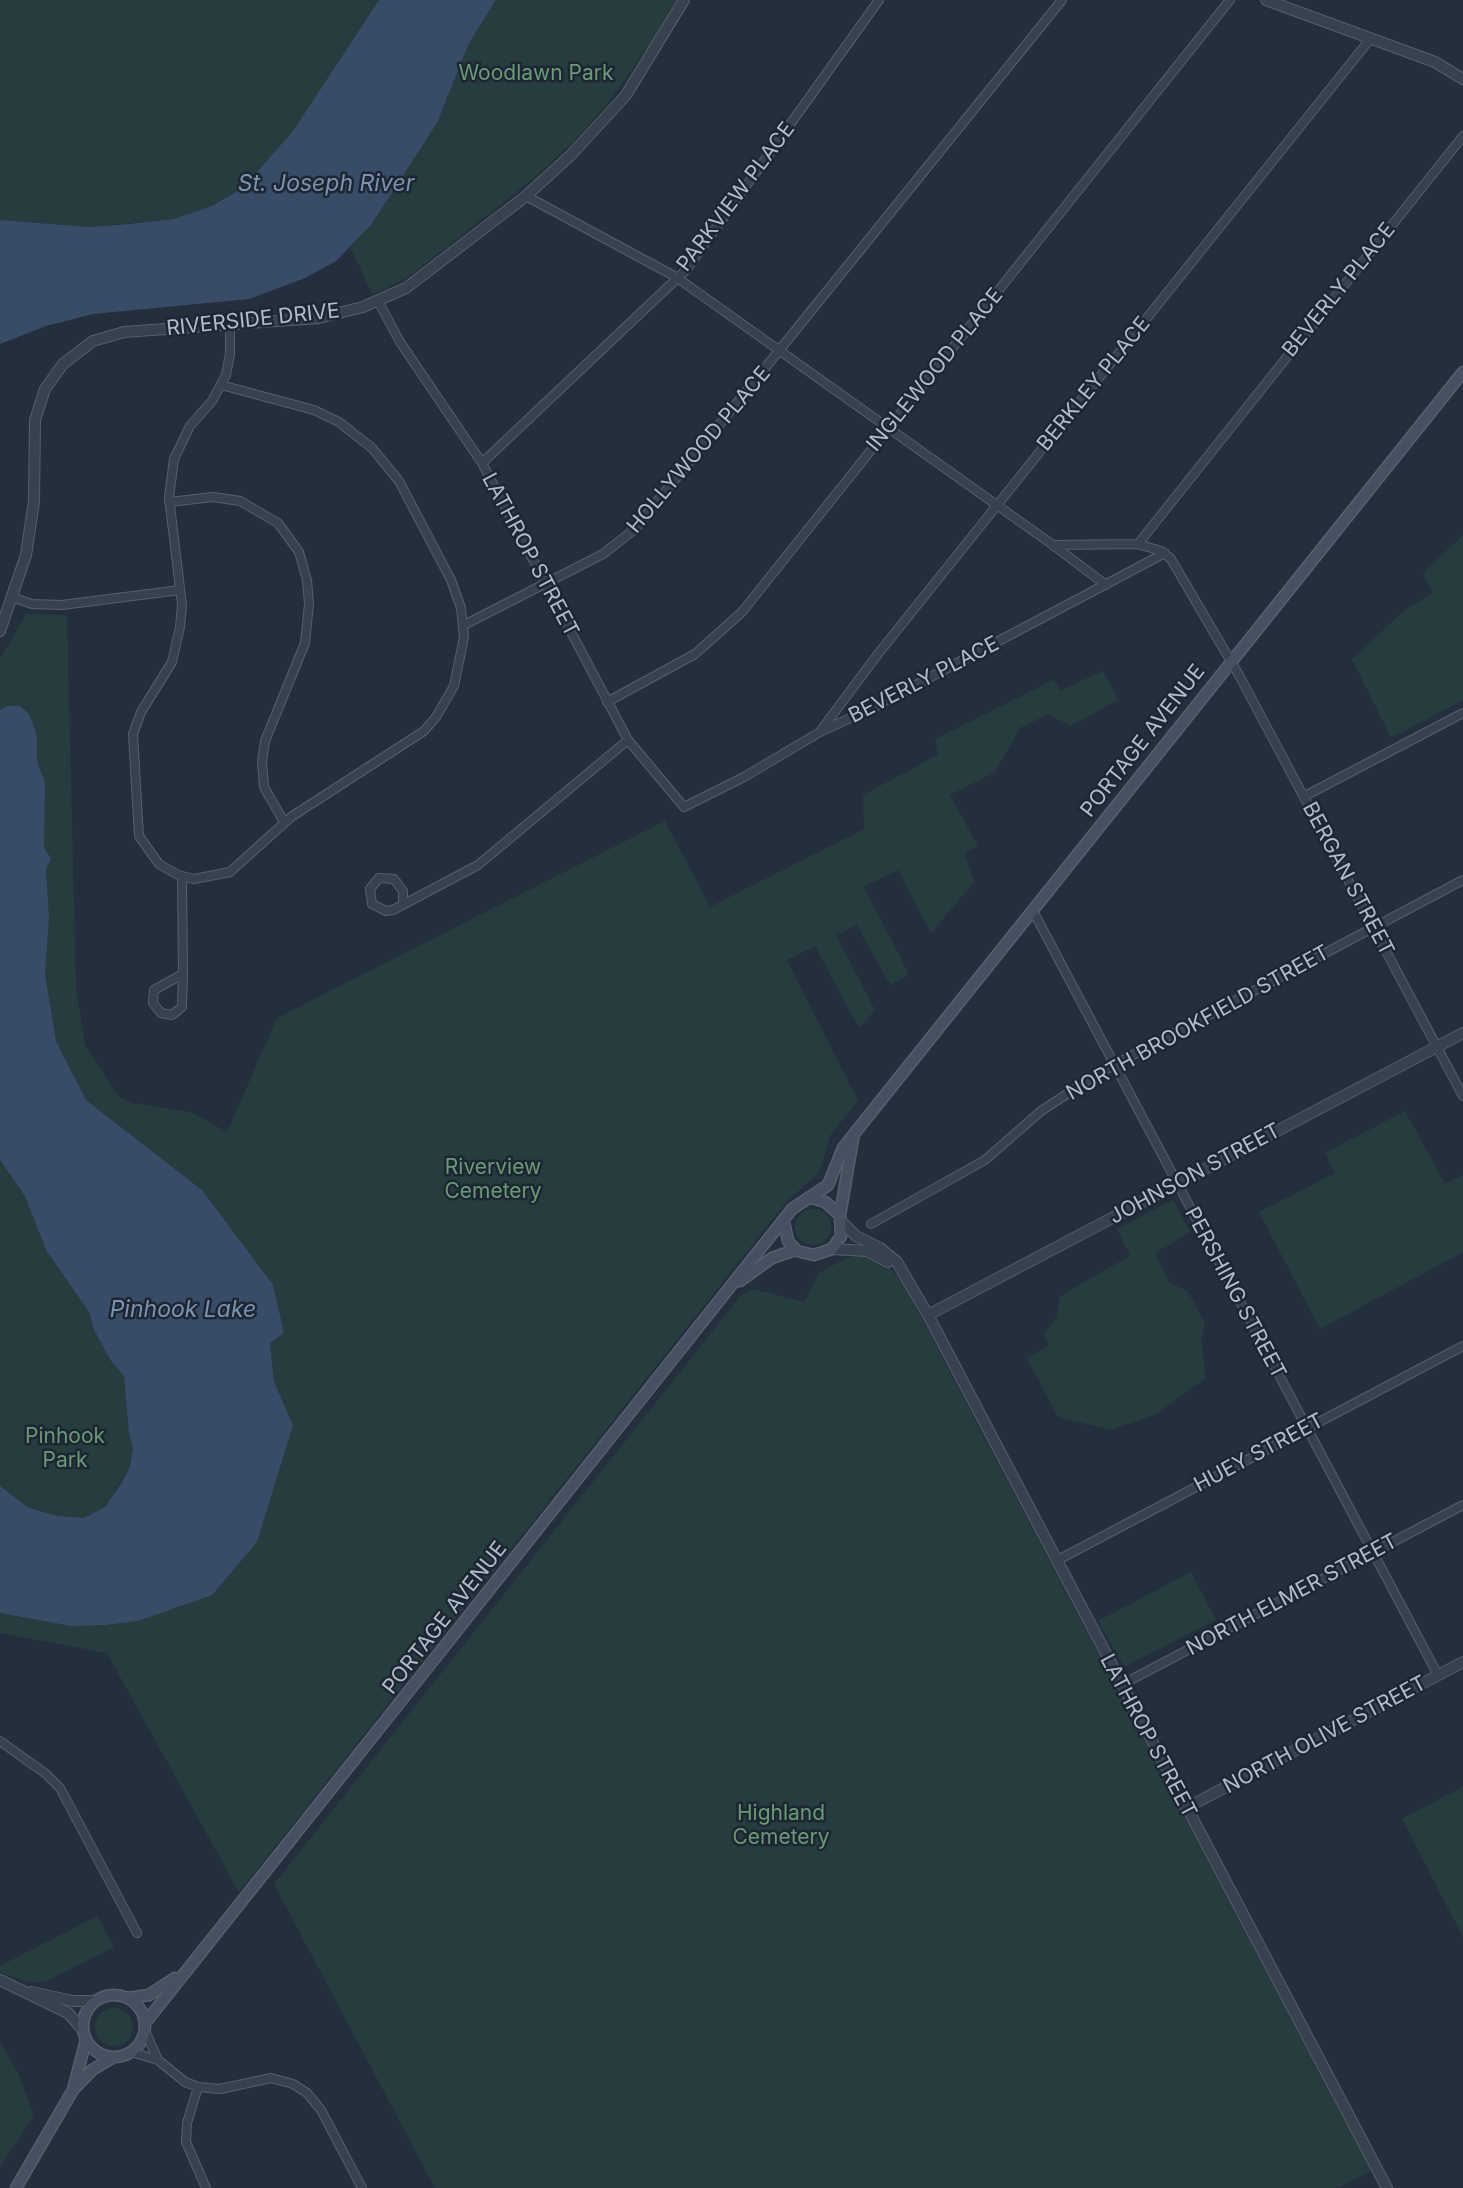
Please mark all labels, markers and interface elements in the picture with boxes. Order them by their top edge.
park label: Woodlawn Park [458,61,614,87]
street label: PARKVIEW PLACE [672,117,800,277]
water label: St. Joseph River [238,170,414,198]
street label: BEVERLY PLACE [1277,218,1401,362]
street label: INGLEWOOD PLACE [861,283,1009,457]
street label: RIVERSIDE DRIVE [165,298,341,342]
street label: BERKLEY PLACE [1032,312,1156,456]
street label: HOLLYWOOD PLACE [622,362,776,538]
street label: LATHROP STREET [476,469,584,641]
street label: BEVERLY PLACE [845,631,1003,729]
street label: PORTAGE AVENUE [1076,660,1210,822]
street label: BERGAN STREET [1297,798,1399,960]
street label: NORTH BROOKFIELD STREET [1062,940,1334,1106]
street label: JOHNSON STREET [1105,1118,1285,1230]
park label: Riverview Cemetery [444,1155,542,1205]
street label: PERSHING STREET [1179,1203,1291,1383]
water label: Pinhook Lake [110,1296,256,1324]
street label: HUEY STREET [1190,1408,1328,1498]
park label: Pinhook Park [25,1424,105,1474]
street label: NORTH ELMER STREET [1182,1529,1402,1661]
street label: PORTAGE AVENUE [378,1537,512,1699]
street label: LATHROP STREET [1094,1650,1202,1822]
street label: NORTH OLIVE STREET [1219,1671,1431,1799]
park label: Highland Cemetery [732,1801,830,1851]

